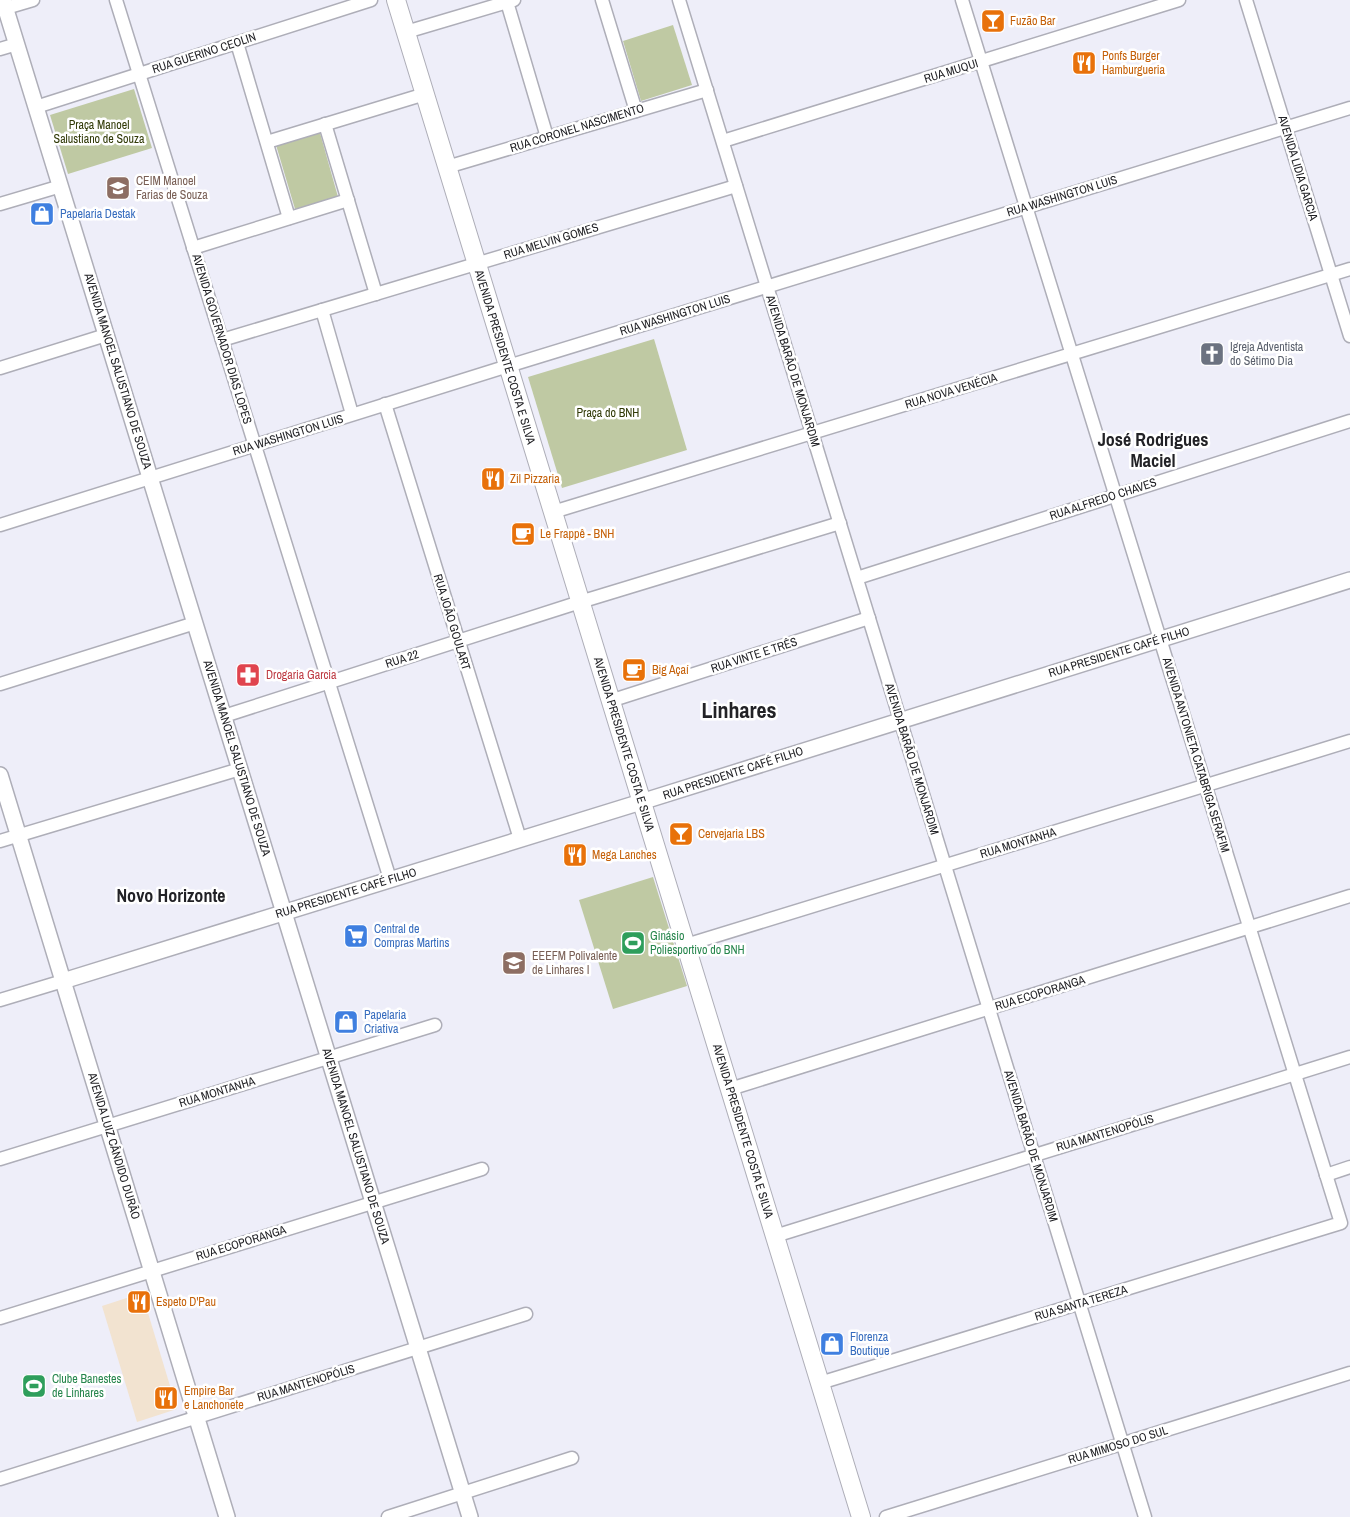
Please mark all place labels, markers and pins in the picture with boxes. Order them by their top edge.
bar icon: Fuzão Bar [980,8,1006,34]
place label: Fuzão Bar [1010,13,1056,29]
place label: Ponfs Burger Hamburgueria [1102,48,1165,78]
restaurant icon: Ponfs Burger Hamburgueria [1071,50,1097,76]
place label: CEIM Manoel Farias de Souza [136,173,208,203]
school or university icon: CEIM Manoel Farias de Souza [105,175,131,201]
shop icon: Papelaria Destak [29,201,55,227]
place label: Papelaria Destak [60,206,136,222]
place label: Igreja Adventista do Sétimo Dia [1230,339,1304,369]
church icon: Igreja Adventista do Sétimo Dia [1199,341,1225,367]
restaurant icon: Zil Pizzaria [480,466,506,492]
place label: Zil Pizzaria [510,471,560,487]
cafe icon: Le Frappê - BNH [510,521,536,547]
place label: Le Frappê - BNH [540,526,614,542]
cafe icon: Big Açaí [621,657,647,683]
pharmacy icon: Drogaria Garcia [235,662,261,688]
place label: Big Açaí [652,662,689,678]
place label: Drogaria Garcia [266,667,337,683]
bar icon: Cervejaria LBS [668,821,694,847]
place label: Cervejaria LBS [698,826,765,842]
restaurant icon: Mega Lanches [562,842,588,868]
place label: Mega Lanches [592,847,657,863]
place label: Central de Compras Martins [374,921,450,951]
supermarket icon: Central de Compras Martins [343,923,369,949]
place label: Ginásio Poliesportivo do BNH [650,928,745,958]
sports icon: Ginásio Poliesportivo do BNH [620,930,646,956]
place label: EEEFM Polivalente de Linhares I [532,948,617,978]
school or university icon: EEEFM Polivalente de Linhares I [501,950,527,976]
place label: Papelaria Criativa [364,1007,407,1037]
shop icon: Papelaria Criativa [333,1009,359,1035]
restaurant icon: Espeto D'Pau [126,1289,152,1315]
place label: Espeto D'Pau [156,1294,216,1310]
place label: Florenza Boutique [850,1329,889,1359]
shop icon: Florenza Boutique [819,1331,845,1357]
place label: Clube Banestes de Linhares [52,1371,122,1401]
sports icon: Clube Banestes de Linhares [21,1373,47,1399]
place label: Empire Bar e Lanchonete [184,1383,244,1413]
restaurant icon: Empire Bar e Lanchonete [153,1385,179,1411]

